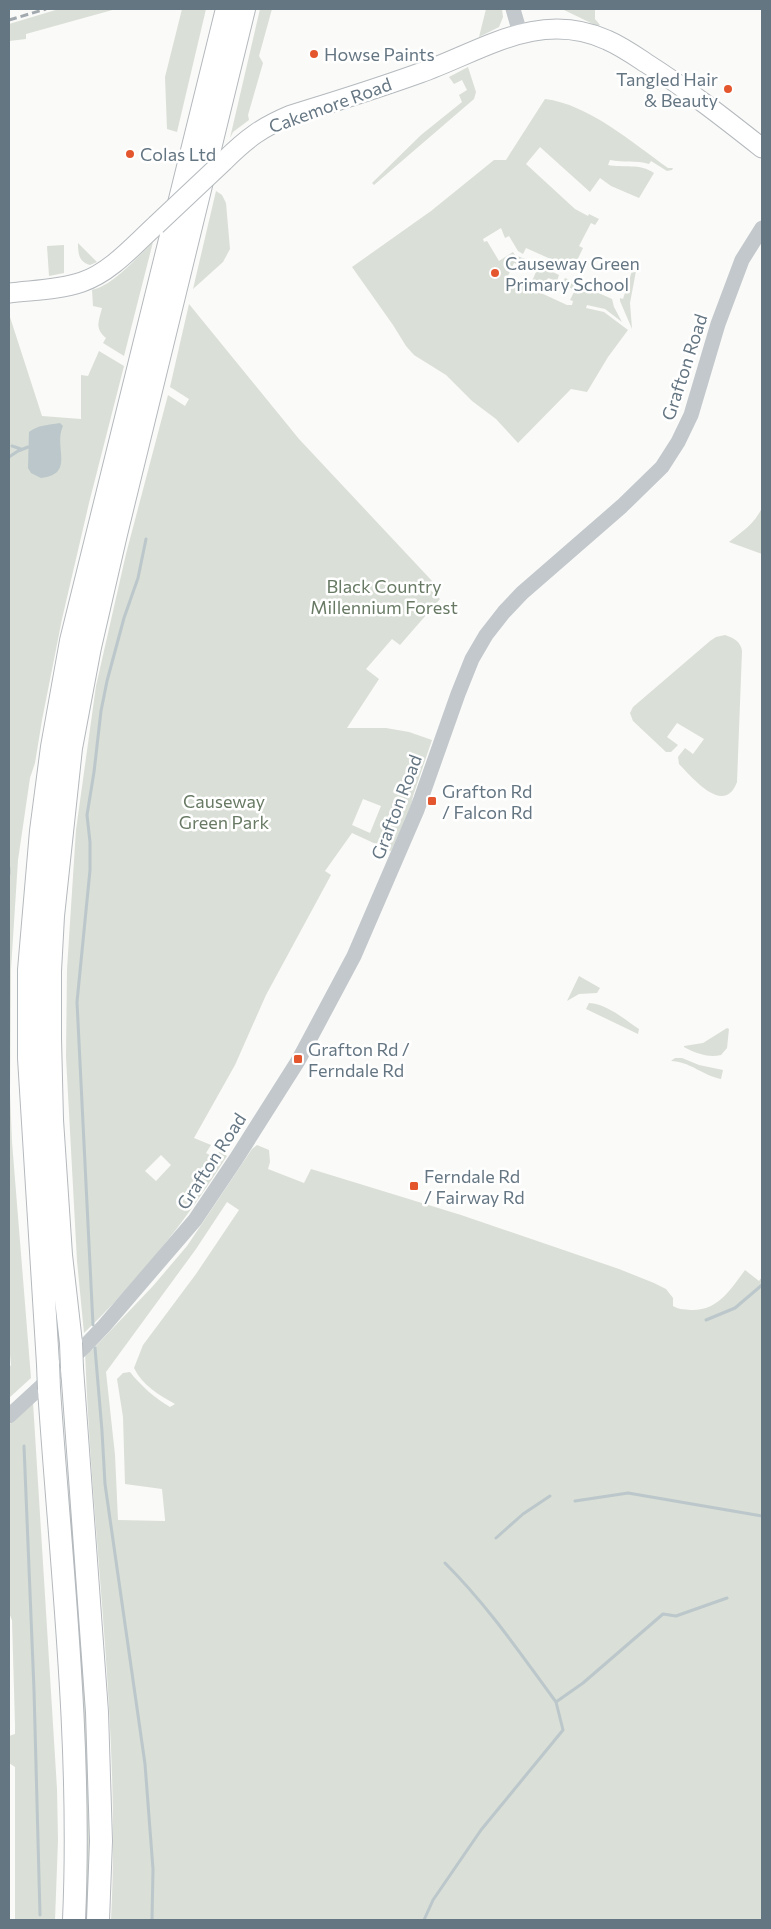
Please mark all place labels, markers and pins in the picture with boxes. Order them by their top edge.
place label: Howse Paints [324,43,435,65]
marker: Howse Paints [308,48,320,60]
place label: Tangled Hair & Beauty [616,68,718,111]
marker: Tangled Hair & Beauty [722,83,734,95]
place label: Colas Ltd [140,143,216,165]
marker: Colas Ltd [124,148,136,160]
place label: Causeway Green Primary School [505,252,640,295]
marker: Causeway Green Primary School [489,267,501,279]
place label: Grafton Rd / Falcon Rd [442,780,533,823]
marker: Grafton Rd / Falcon Rd [426,795,438,807]
place label: Grafton Rd / Ferndale Rd [308,1038,410,1081]
marker: Grafton Rd / Ferndale Rd [292,1053,304,1065]
place label: Ferndale Rd / Fairway Rd [424,1165,525,1208]
marker: Ferndale Rd / Fairway Rd [408,1180,420,1192]

